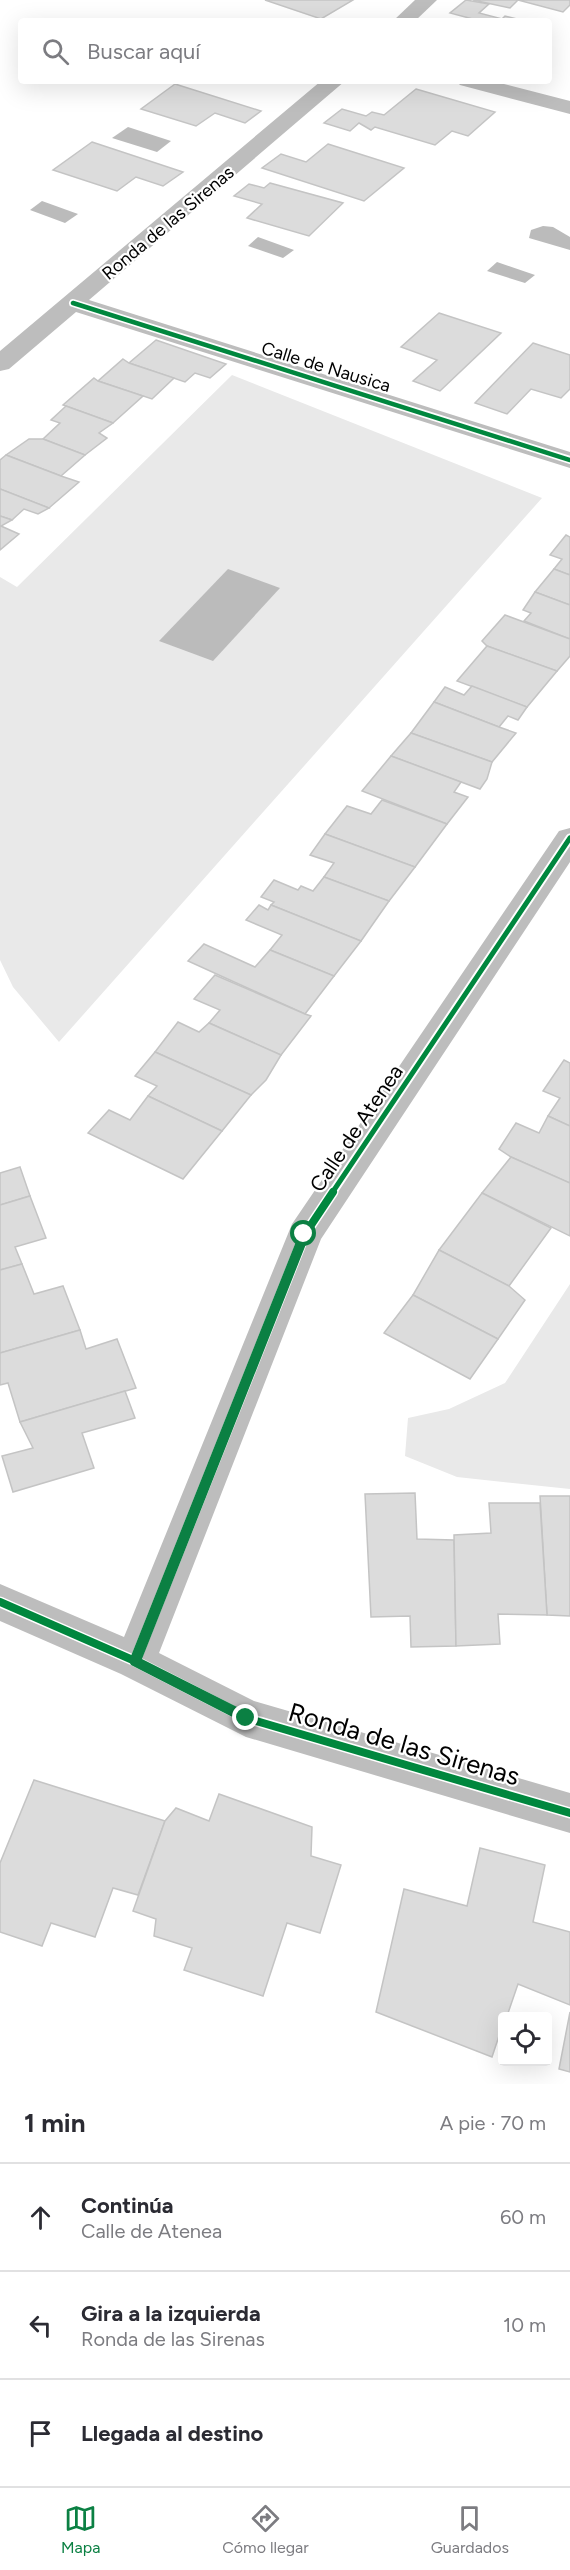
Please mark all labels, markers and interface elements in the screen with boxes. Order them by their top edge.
search box [18,18,552,84]
icon: search [39,35,72,68]
text: Buscar aquí [87,38,200,65]
street label: Ronda de las Sirenas [98,161,238,285]
street label: Calle de Nausica [259,337,393,397]
street label: Calle de Atenea [304,1060,408,1196]
route start [290,1220,316,1246]
street label: Ronda de las Sirenas [285,1696,523,1792]
route end [232,1704,258,1730]
map controls [498,2012,552,2066]
button: locate [498,2012,552,2066]
text: 1 min [24,2107,85,2139]
text: A pie · 70 m [440,2111,546,2135]
text: Continúa [81,2192,174,2219]
icon: ahead [24,2201,57,2234]
text: 60 m [500,2205,546,2229]
text: Calle de Atenea [81,2219,222,2243]
text: Gira a la izquierda [81,2300,261,2327]
icon: left [24,2309,57,2342]
text: 10 m [503,2313,546,2337]
text: Ronda de las Sirenas [81,2327,265,2351]
icon: arrive [24,2417,57,2450]
text: Llegada al destino [81,2420,263,2447]
tab: Mapa [61,2502,100,2557]
tab: Cómo llegar [222,2502,309,2557]
tab: Guardados [431,2502,509,2557]

